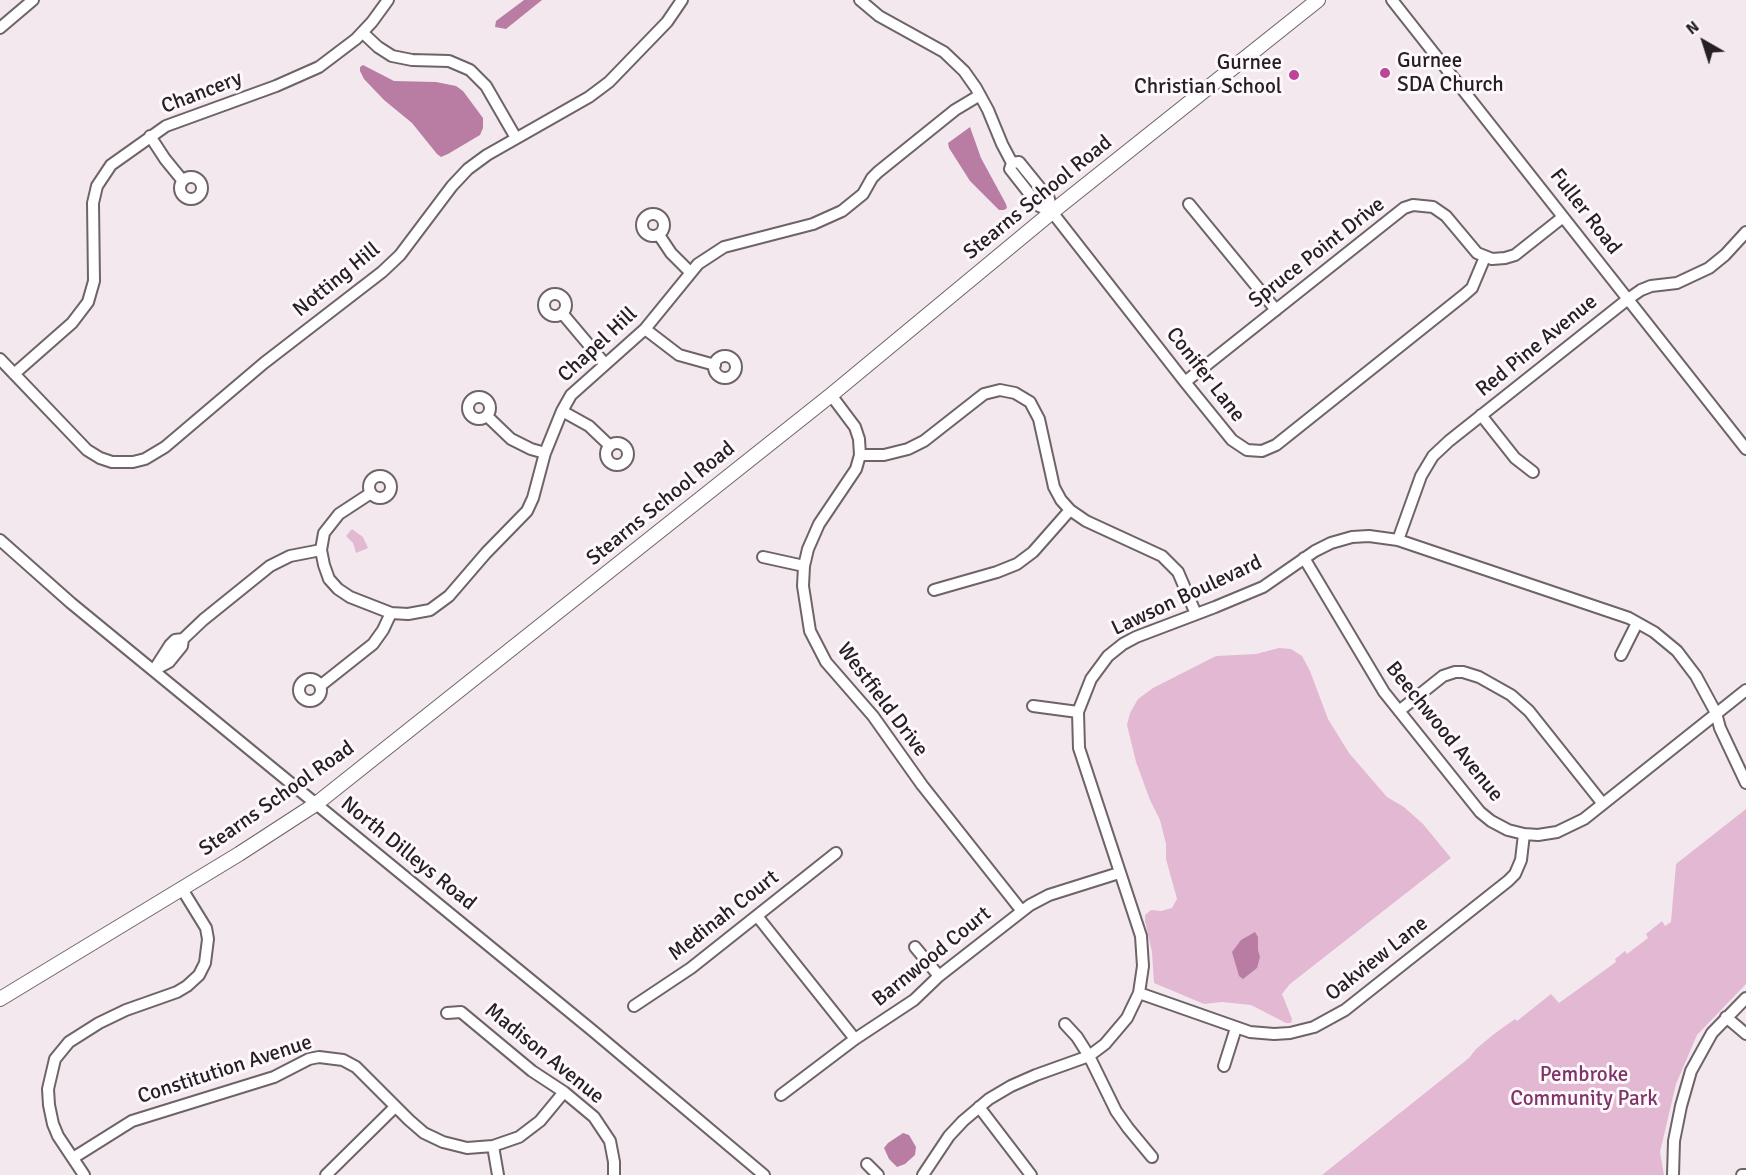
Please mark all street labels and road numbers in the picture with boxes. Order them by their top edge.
street label: Chancery [158,66,246,120]
street label: Stearns School Road [959,130,1117,266]
street label: Fuller Road [1544,164,1626,260]
street label: Spruce Point Drive [1244,192,1390,314]
street label: Notting Hill [288,237,386,323]
street label: Red Pine Avenue [1471,289,1603,403]
street label: Chapel Hill [553,302,643,388]
street label: Conifer Lane [1160,323,1250,427]
street label: Stearns School Road [582,436,740,572]
street label: Lawson Boulevard [1108,550,1266,642]
street label: Westfield Drive [831,638,933,762]
street label: Beechwood Avenue [1380,657,1508,807]
street label: Stearns School Road [195,736,359,862]
street label: North Dilleys Road [335,792,481,916]
street label: Medinah Court [664,865,784,967]
street label: Barnwood Court [868,902,996,1012]
street label: Oakview Lane [1321,911,1433,1007]
street label: Madison Avenue [479,998,609,1110]
street label: Constitution Avenue [135,1030,315,1110]

